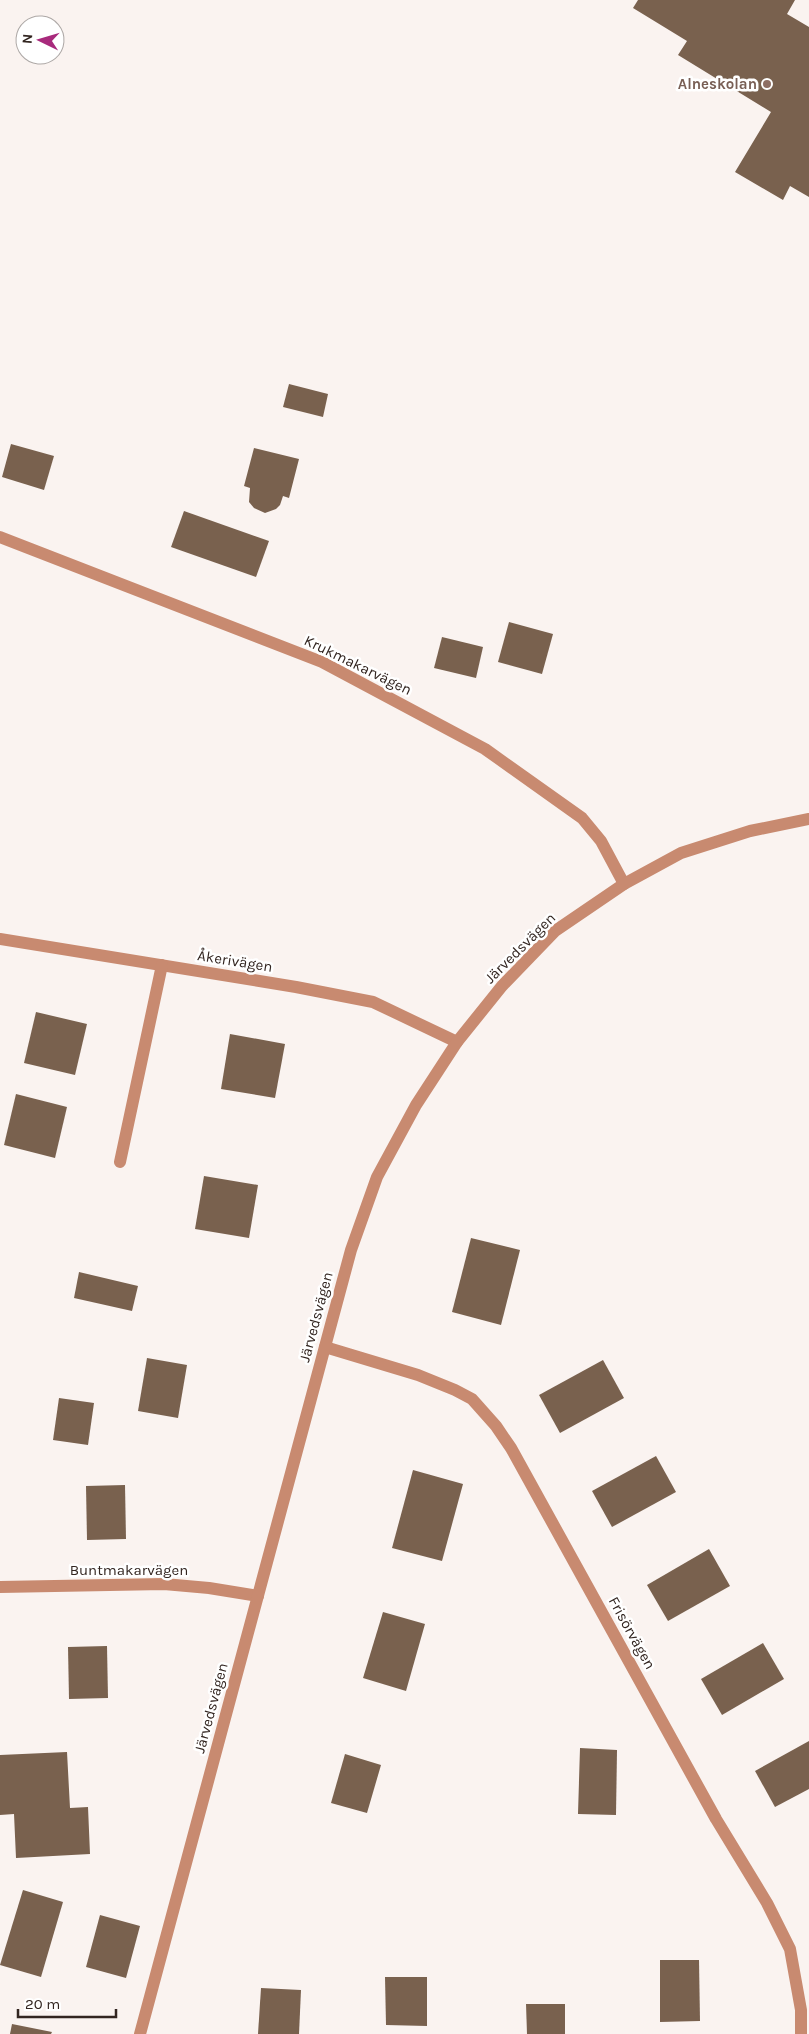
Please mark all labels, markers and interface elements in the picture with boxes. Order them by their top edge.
north arrow [15,15,65,65]
text: N [19,33,36,45]
place label: Alneskolan [678,75,757,93]
marker: Alneskolan [761,78,773,90]
street label: Krukmakarvägen [301,631,415,699]
street label: Järvedsvägen [481,909,559,987]
street label: Åkerivägen [196,946,274,976]
street label: Järvedsvägen [295,1270,337,1364]
street label: Buntmakarvägen [70,1561,188,1579]
street label: Frisörvägen [605,1594,659,1672]
street label: Järvedsvägen [190,1661,232,1755]
scale bar [18,1986,115,2018]
text: 20 m [25,1995,60,2013]

